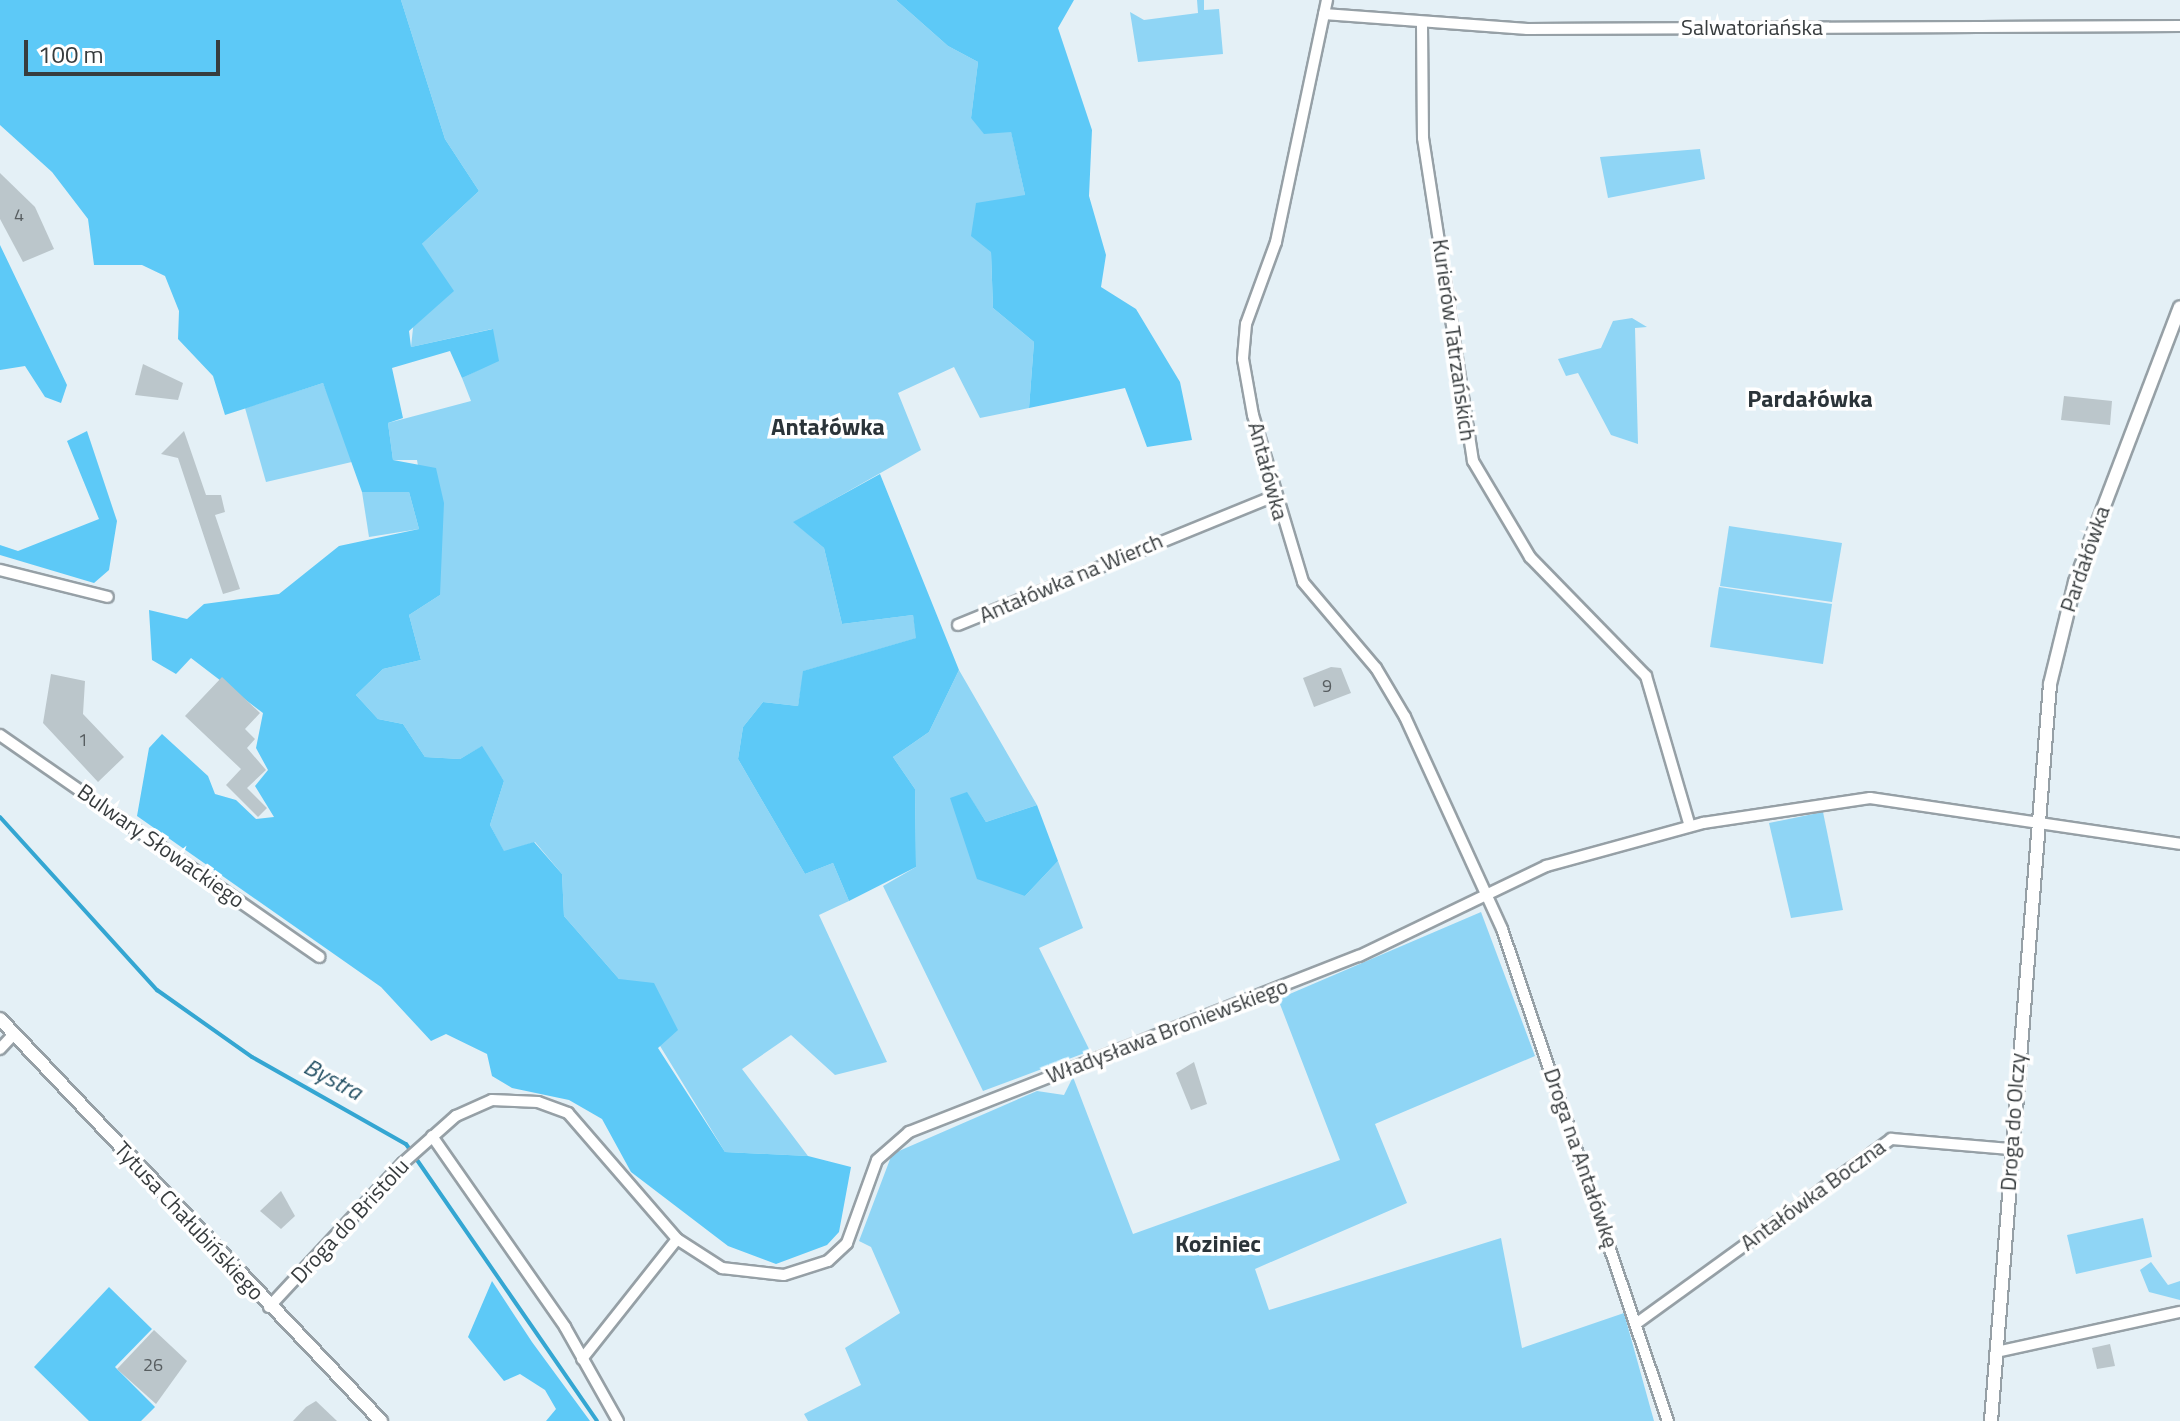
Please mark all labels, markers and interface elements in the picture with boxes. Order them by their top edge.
street label: Salwatoriańska [1681,15,1823,41]
scale bar [28,24,224,74]
text: 100 m [38,36,104,72]
house number: 4 [14,204,24,226]
street label: Kurierów Tatrzańskich [1427,237,1481,443]
district label: Pardałówka [1747,385,1873,413]
district label: Antałówka [771,413,885,441]
street label: Antałówka [1242,419,1294,523]
street label: Pardałówka [2055,502,2115,616]
street label: Antałówka na Wierch [975,527,1167,629]
house number: 9 [1322,675,1332,697]
house number: 1 [78,729,88,751]
street label: Bulwary Słowackiego [72,778,250,914]
street label: Władysława Broniewskiego [1043,973,1291,1089]
water label: Bystra [299,1052,367,1106]
street label: Droga do Olczy [1995,1052,2031,1192]
street label: Droga na Antałówkę [1538,1065,1624,1251]
street label: Antałówka Boczna [1735,1134,1891,1256]
street label: Tytusa Chałubińskiego [109,1136,269,1306]
street label: Droga do Bristolu [286,1153,414,1289]
district label: Koziniec [1175,1230,1261,1258]
house number: 26 [143,1354,163,1376]

